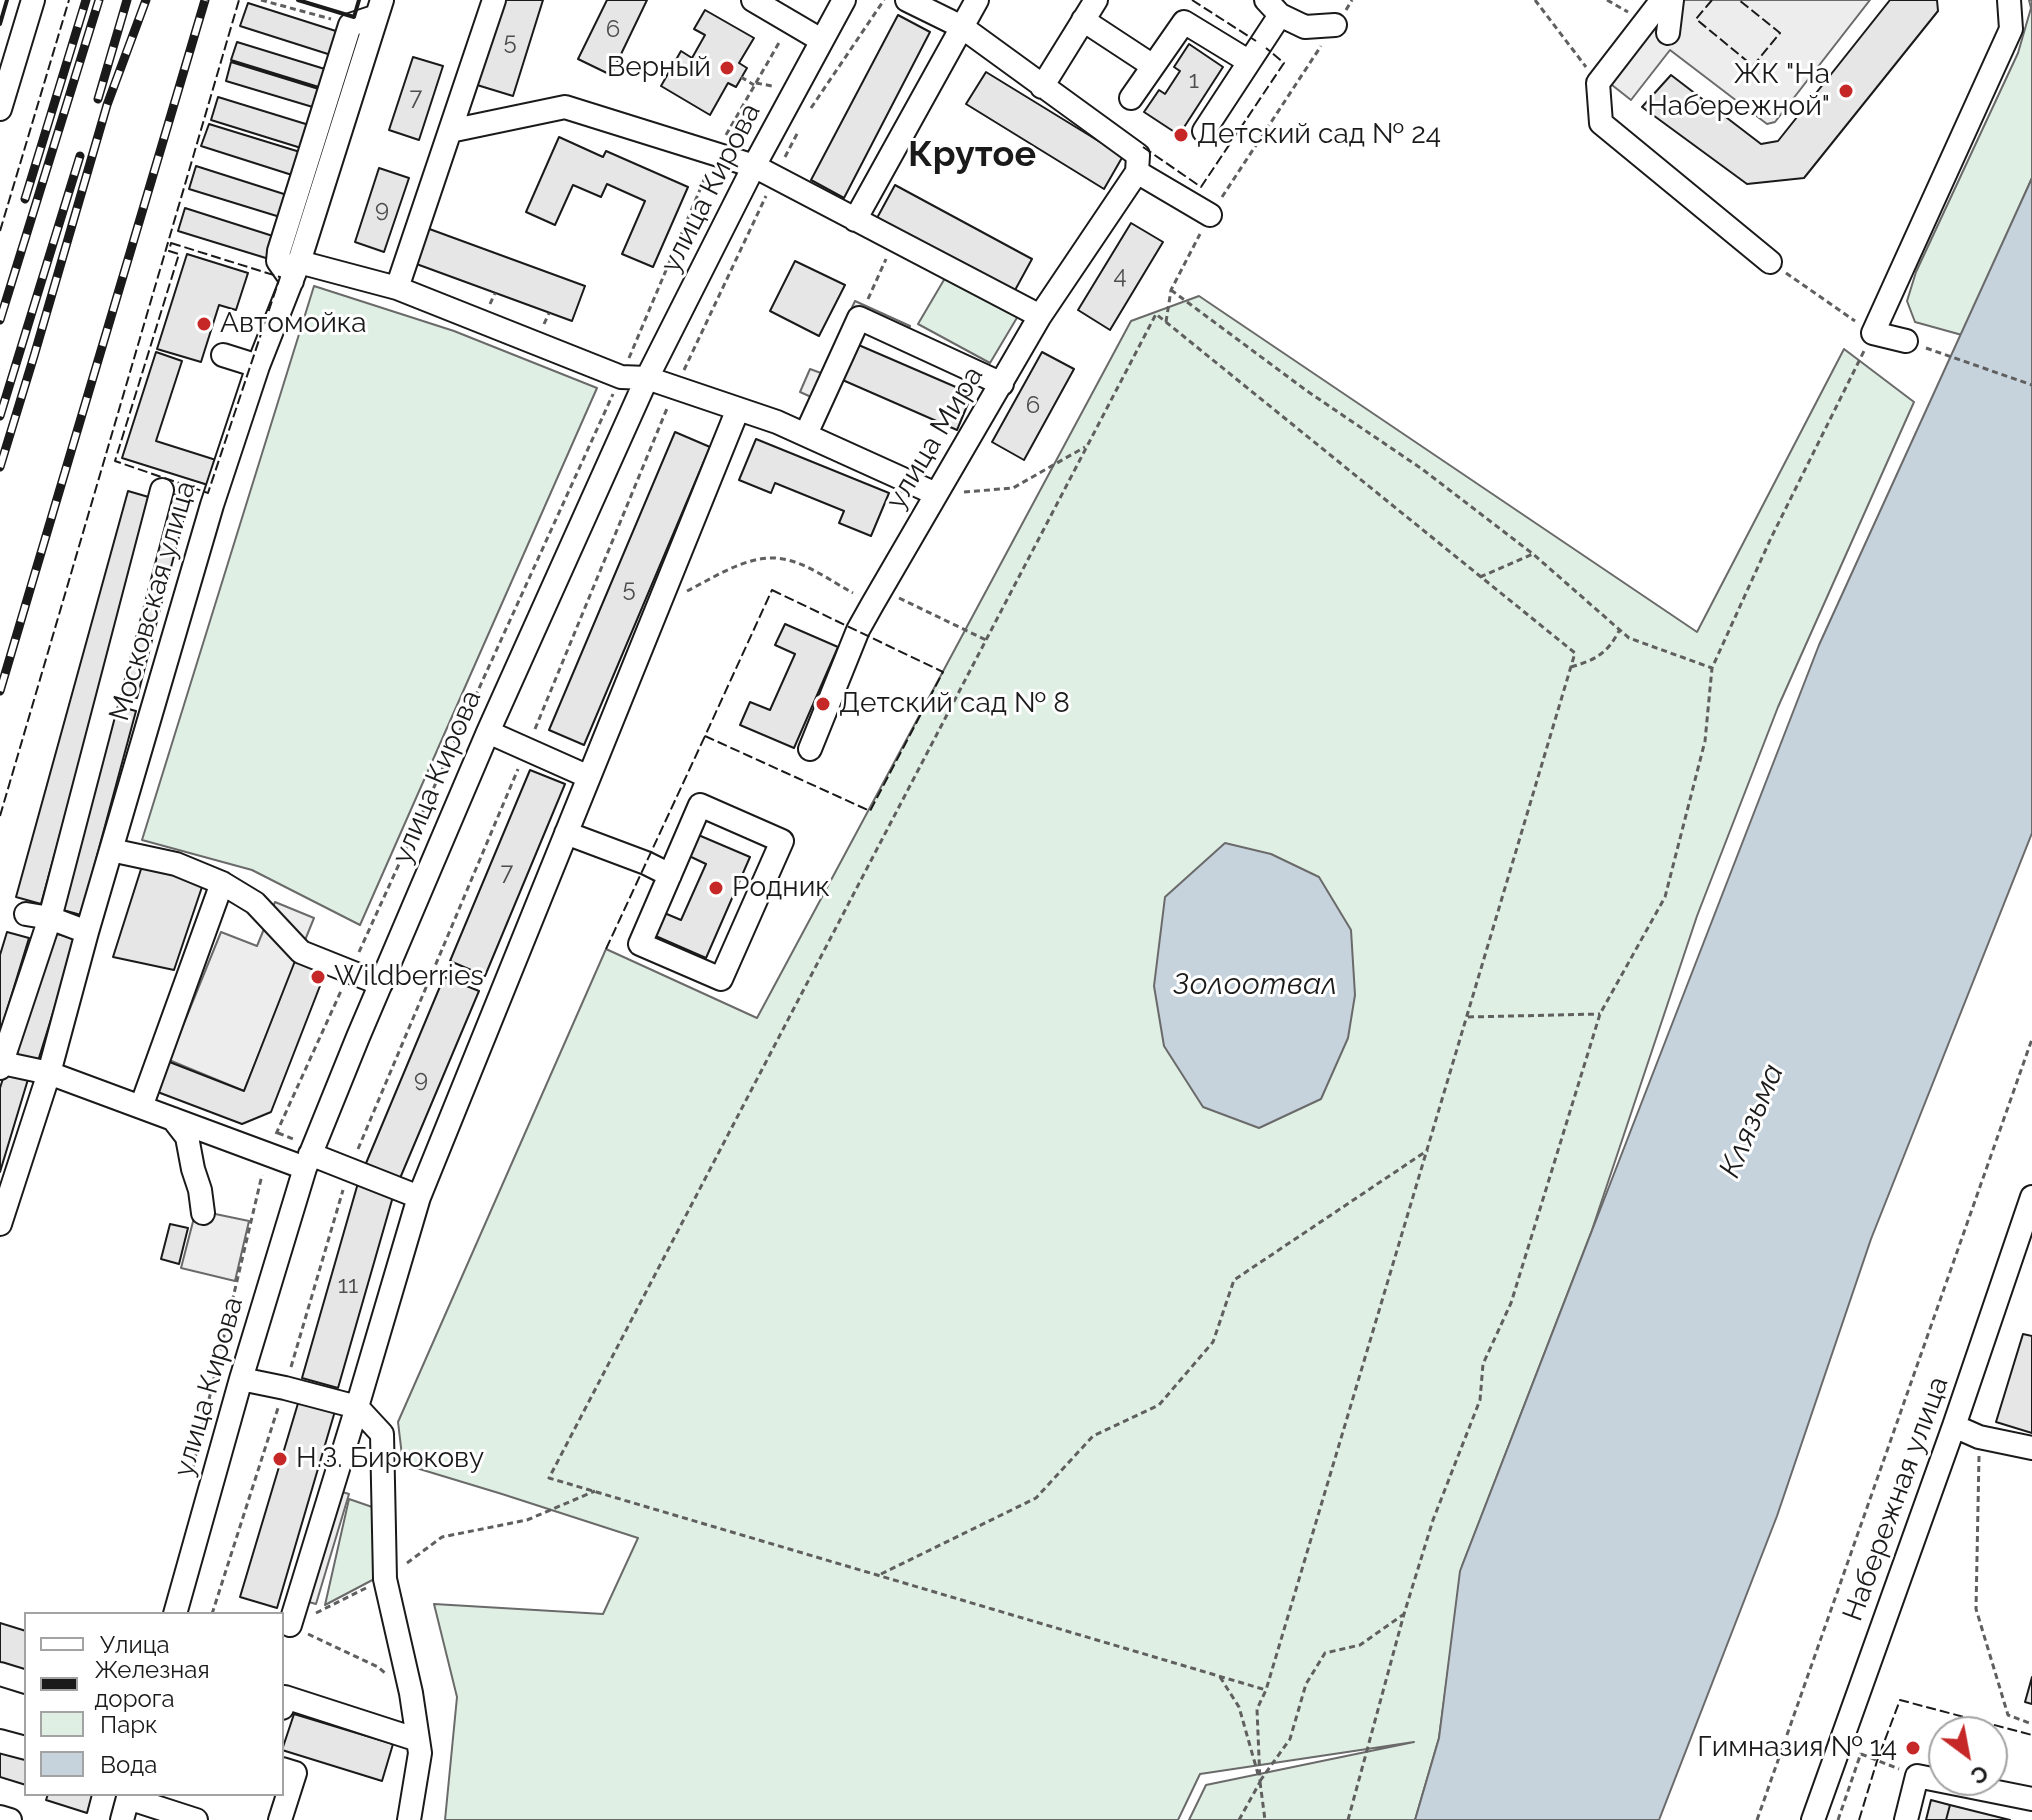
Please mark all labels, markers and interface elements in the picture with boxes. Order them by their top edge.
house number: 6 [606,16,620,44]
house number: 5 [503,28,517,56]
place label: Верный [607,51,711,85]
place label: ЖК "На Набережной" [1647,58,1830,124]
marker: Верный [718,59,736,77]
house number: 1 [1189,67,1199,95]
marker: ЖК "На Набережной" [1837,82,1855,100]
house number: 7 [410,84,422,112]
street label: улица Кирова [654,98,768,278]
place label: Детский сад № 24 [1197,118,1441,152]
marker: Детский сад № 24 [1172,126,1190,144]
district label: Крутое [908,133,1036,177]
house number: 9 [375,196,389,224]
house number: 4 [1113,262,1127,290]
place label: Автомойка [220,307,367,341]
marker: Автомойка [195,315,213,333]
street label: улица Мира [879,361,991,515]
house number: 6 [1026,392,1040,420]
street label: Московская улица [103,477,203,725]
house number: 5 [622,575,636,603]
street label: улица Кирова [385,685,489,869]
place label: Детский сад № 8 [839,687,1070,721]
marker: Детский сад № 8 [814,695,832,713]
house number: 7 [501,859,513,887]
place label: Родник [732,871,830,905]
marker: Родник [707,879,725,897]
place label: Wildberries [334,960,484,994]
water label: Золоотвал [1173,967,1337,1003]
marker: Wildberries [309,968,327,986]
water label: Клязьма [1712,1059,1792,1183]
house number: 9 [414,1066,428,1094]
house number: 11 [338,1272,358,1300]
street label: улица Кирова [167,1293,251,1481]
street label: Набережная улица [1836,1372,1956,1626]
place label: Н.З. Бирюкову [296,1442,484,1476]
marker: Н.З. Бирюкову [271,1450,289,1468]
legend [24,1612,284,1796]
text: Улица [100,1630,170,1659]
text: Железная дорога [94,1655,210,1713]
text: Парк [100,1710,158,1739]
north arrow [1928,1716,2008,1796]
place label: Гимназия № 14 [1697,1731,1897,1765]
marker: Гимназия № 14 [1904,1739,1922,1757]
text: Вода [100,1750,157,1779]
text: С [1966,1760,1993,1790]

